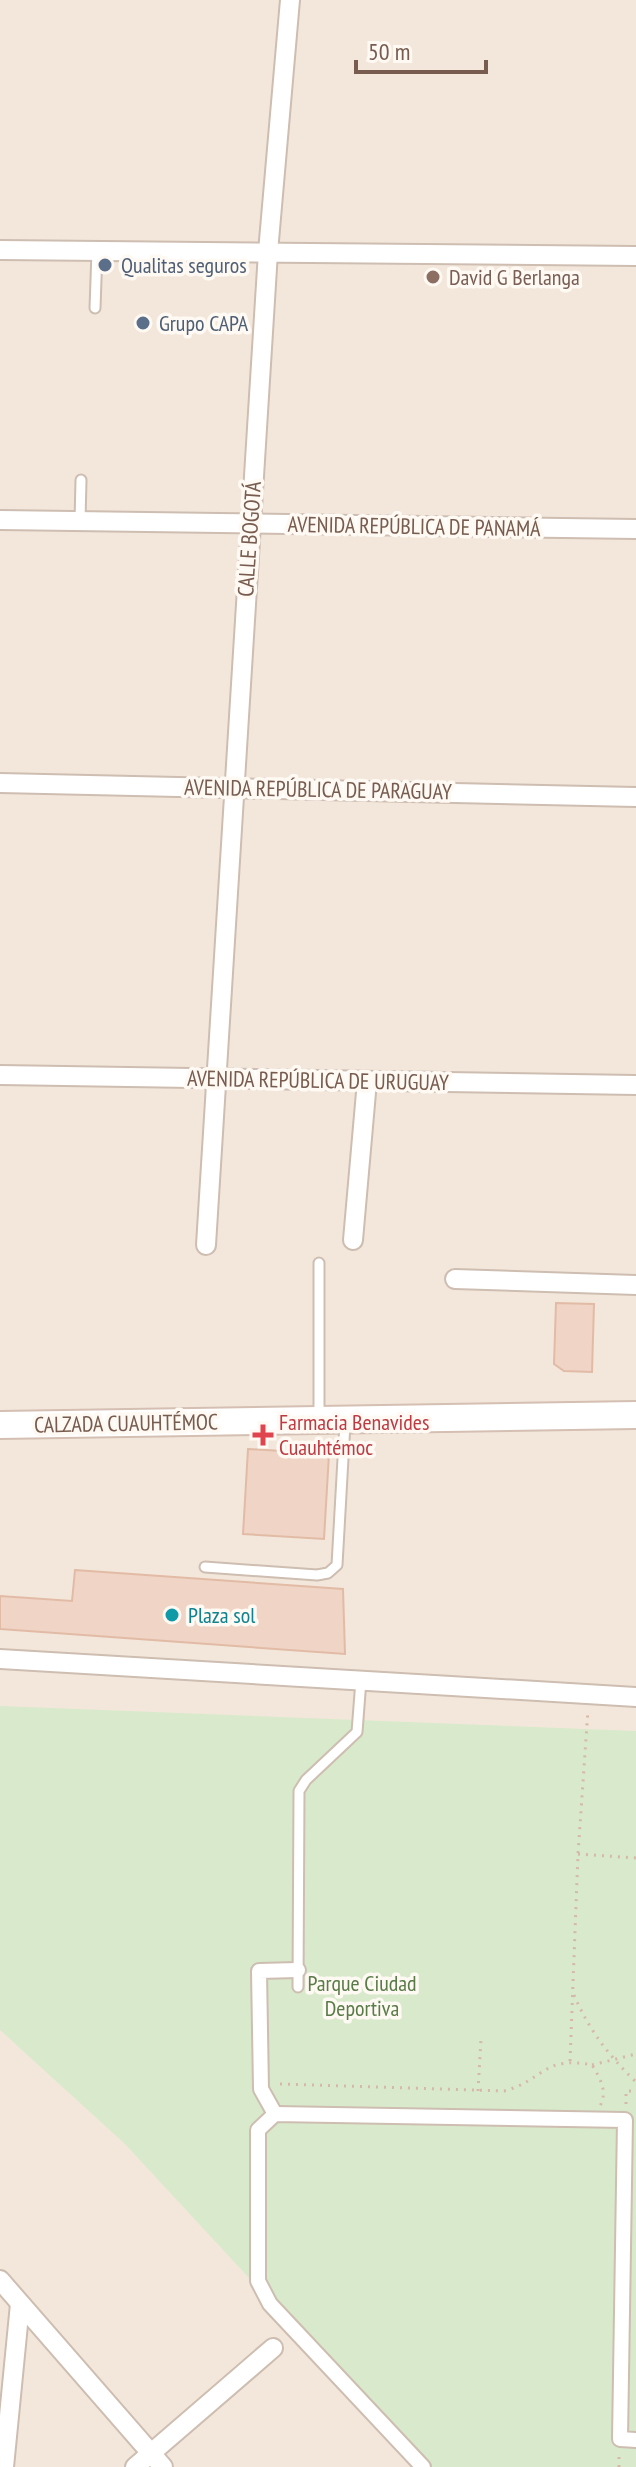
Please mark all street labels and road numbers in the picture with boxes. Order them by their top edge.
street label: CALLE BOGOTÁ [231,480,267,598]
street label: AVENIDA REPÚBLICA DE PANAMÁ [287,510,541,542]
street label: AVENIDA REPÚBLICA DE PARAGUAY [184,773,452,805]
street label: AVENIDA REPÚBLICA DE URUGUAY [187,1064,449,1096]
street label: CALZADA CUAUHTÉMOC [34,1407,218,1439]

